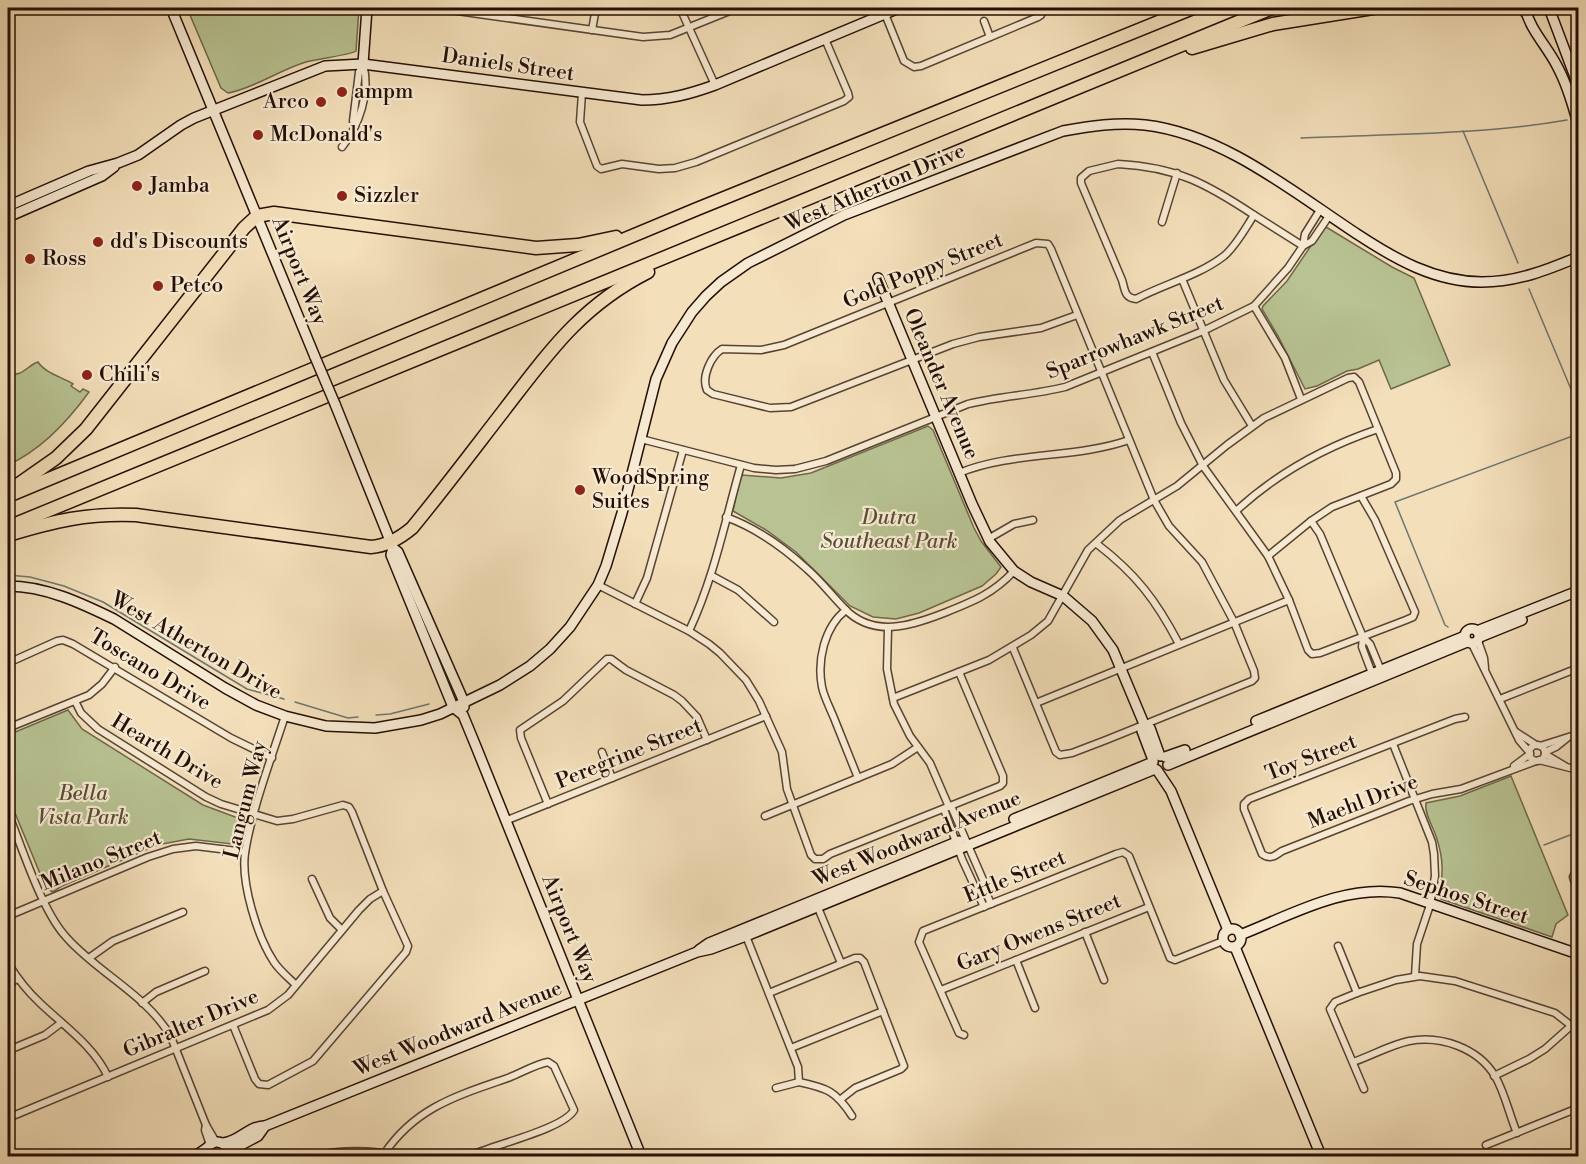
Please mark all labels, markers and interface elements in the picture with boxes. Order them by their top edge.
street label: Daniels Street [440,43,577,87]
place label: ampm [354,79,413,105]
marker: ampm [335,85,349,99]
place label: Arco [262,89,309,115]
marker: Arco [314,95,328,109]
place label: McDonald's [270,122,382,148]
marker: McDonald's [251,128,265,142]
street label: West Atherton Drive [780,138,969,238]
place label: Jamba [148,173,210,199]
marker: Jamba [130,179,144,193]
place label: Sizzler [354,183,419,209]
marker: Sizzler [335,189,349,203]
street label: Airport Way [265,212,333,330]
street label: Gold Poppy Street [839,227,1007,315]
place label: dd's Discounts [110,229,248,255]
marker: dd's Discounts [91,235,105,249]
place label: Ross [42,246,87,272]
marker: Ross [23,252,37,266]
place label: Petco [170,273,223,299]
marker: Petco [151,279,165,293]
street label: Sparrowhawk Street [1043,290,1228,385]
street label: Oleander Avenue [897,305,985,463]
place label: Chili's [99,362,160,388]
marker: Chili's [80,368,94,382]
place label: WoodSpring Suites [591,465,709,515]
marker: WoodSpring Suites [573,483,587,497]
park label: Dutra Southeast Park [820,505,958,555]
street label: West Atherton Drive [105,586,286,706]
street label: Toscano Drive [84,624,216,716]
street label: Hearth Drive [106,708,228,796]
street label: Peregrine Street [552,713,706,795]
street label: Toy Street [1262,728,1361,787]
street label: Langum Way [219,737,273,862]
street label: Maehl Drive [1304,769,1422,835]
park label: Bella Vista Park [37,781,129,831]
street label: West Woodward Avenue [808,785,1025,893]
street label: Milano Street [37,825,166,897]
street label: Ettle Street [960,845,1070,909]
street label: Sephos Street [1400,866,1532,931]
street label: Airport Way [535,870,603,988]
street label: Gary Owens Street [953,888,1125,978]
street label: West Woodward Avenue [349,975,566,1083]
street label: Gibralter Drive [119,984,263,1064]

